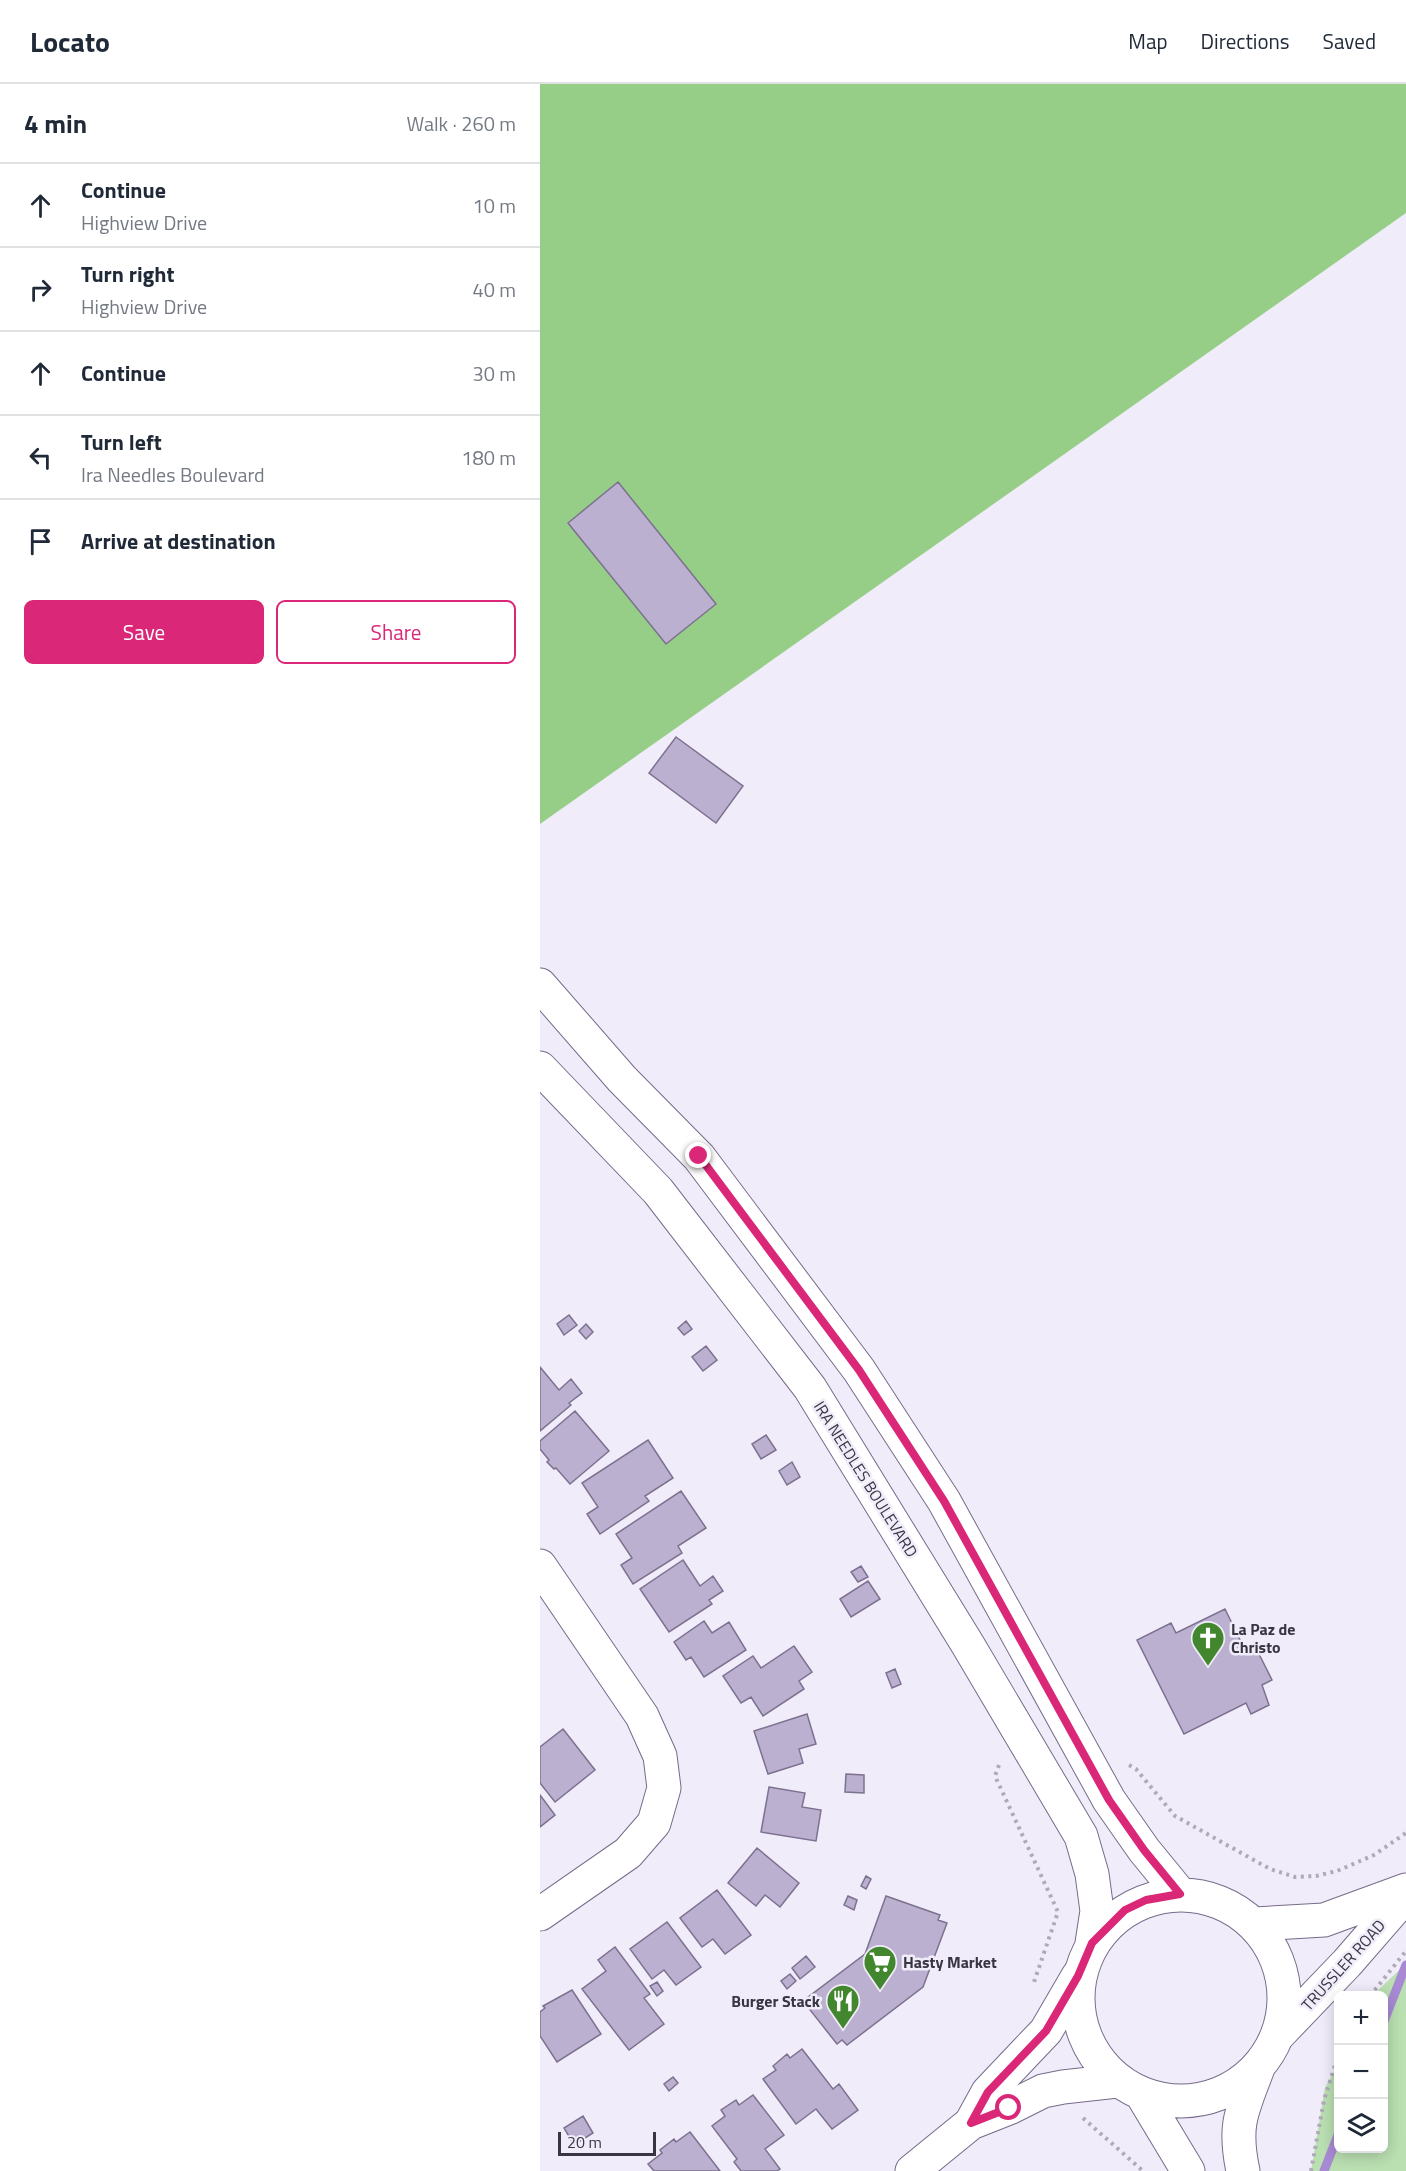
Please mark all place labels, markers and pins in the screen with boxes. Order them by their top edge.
place label: La Paz de Christo [1231,1617,1296,1659]
church icon: La Paz de Christo [1190,1620,1226,1667]
supermarket icon: Hasty Market [862,1944,898,1991]
place label: Hasty Market [903,1950,997,1974]
restaurant icon: Burger Stack [825,1983,861,2030]
place label: Burger Stack [731,1989,821,2013]

